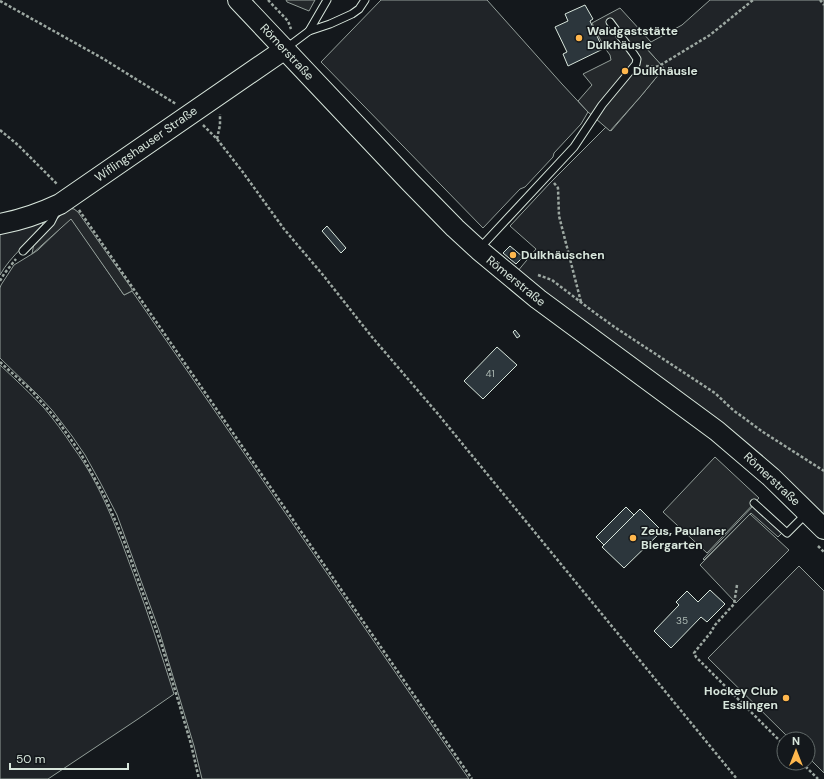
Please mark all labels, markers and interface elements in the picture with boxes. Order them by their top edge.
street label: Römerstraße [257,20,317,84]
place label: Waldgaststätte Dulkhäusle [587,23,678,53]
marker: Waldgaststätte Dulkhäusle [574,33,584,43]
place label: Dulkhäusle [633,63,698,79]
marker: Dulkhäusle [620,66,630,76]
street label: Wiflingshauser Straße [92,102,201,185]
place label: Dulkhäuschen [521,247,605,263]
marker: Dulkhäuschen [508,250,518,260]
street label: Römerstraße [483,252,549,310]
house number: 41 [485,367,495,380]
street label: Römerstraße [740,449,804,509]
place label: Zeus, Paulaner Biergarten [641,523,726,553]
marker: Zeus, Paulaner Biergarten [628,533,638,543]
house number: 35 [676,614,688,627]
place label: Hockey Club Esslingen [704,683,778,713]
marker: Hockey Club Esslingen [781,693,791,703]
north arrow [776,731,816,771]
text: N [792,734,800,748]
scale bar [10,745,128,771]
text: 50 m [16,751,45,767]

